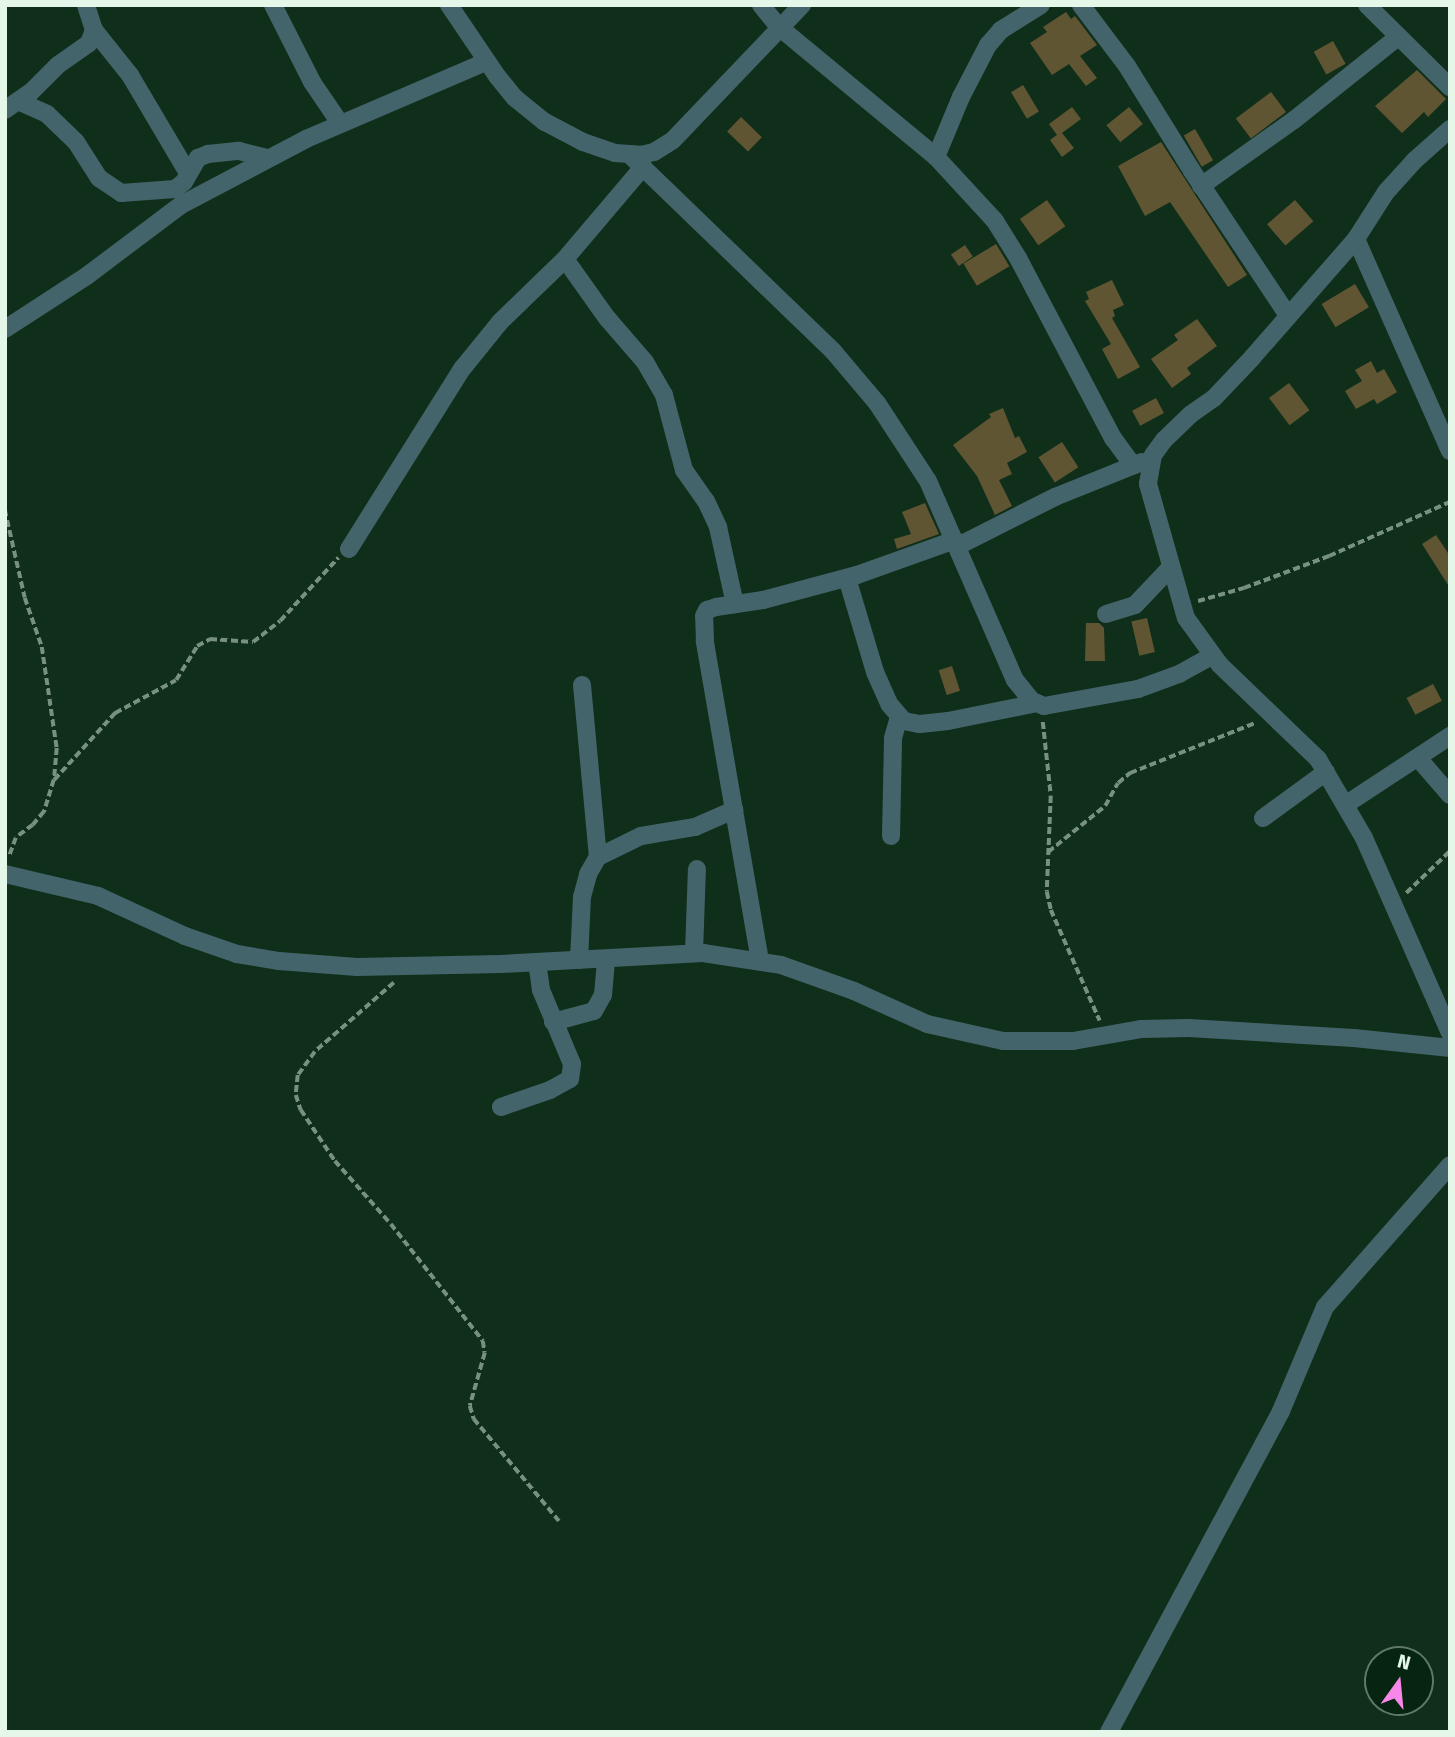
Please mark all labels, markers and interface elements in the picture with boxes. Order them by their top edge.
north arrow [1364,1646,1434,1716]
text: N [1395,1649,1413,1675]

